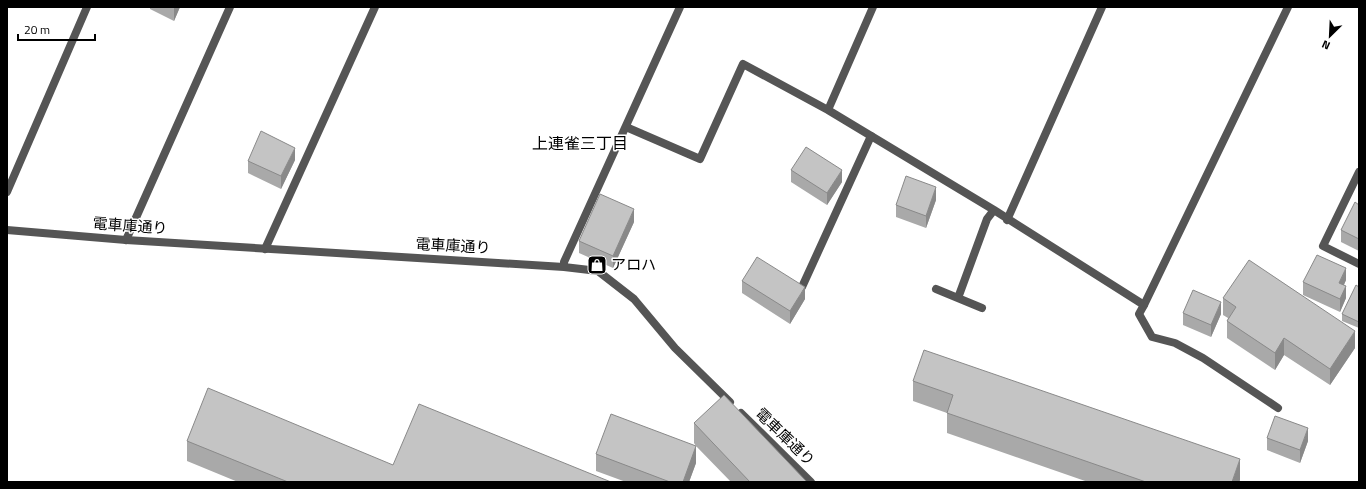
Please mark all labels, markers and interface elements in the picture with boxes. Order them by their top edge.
scale bar [18,16,95,42]
north arrow [1310,16,1350,56]
text: 20 m [24,20,50,39]
text: N [1319,36,1333,54]
district label: 上連雀三丁目 [532,131,628,155]
street label: 電車庫通り [92,211,168,240]
street label: 電車庫通り [415,232,491,259]
place label: アロハ [611,253,656,276]
shop icon: アロハ [586,254,608,276]
street label: 電車庫通り [750,402,820,471]

